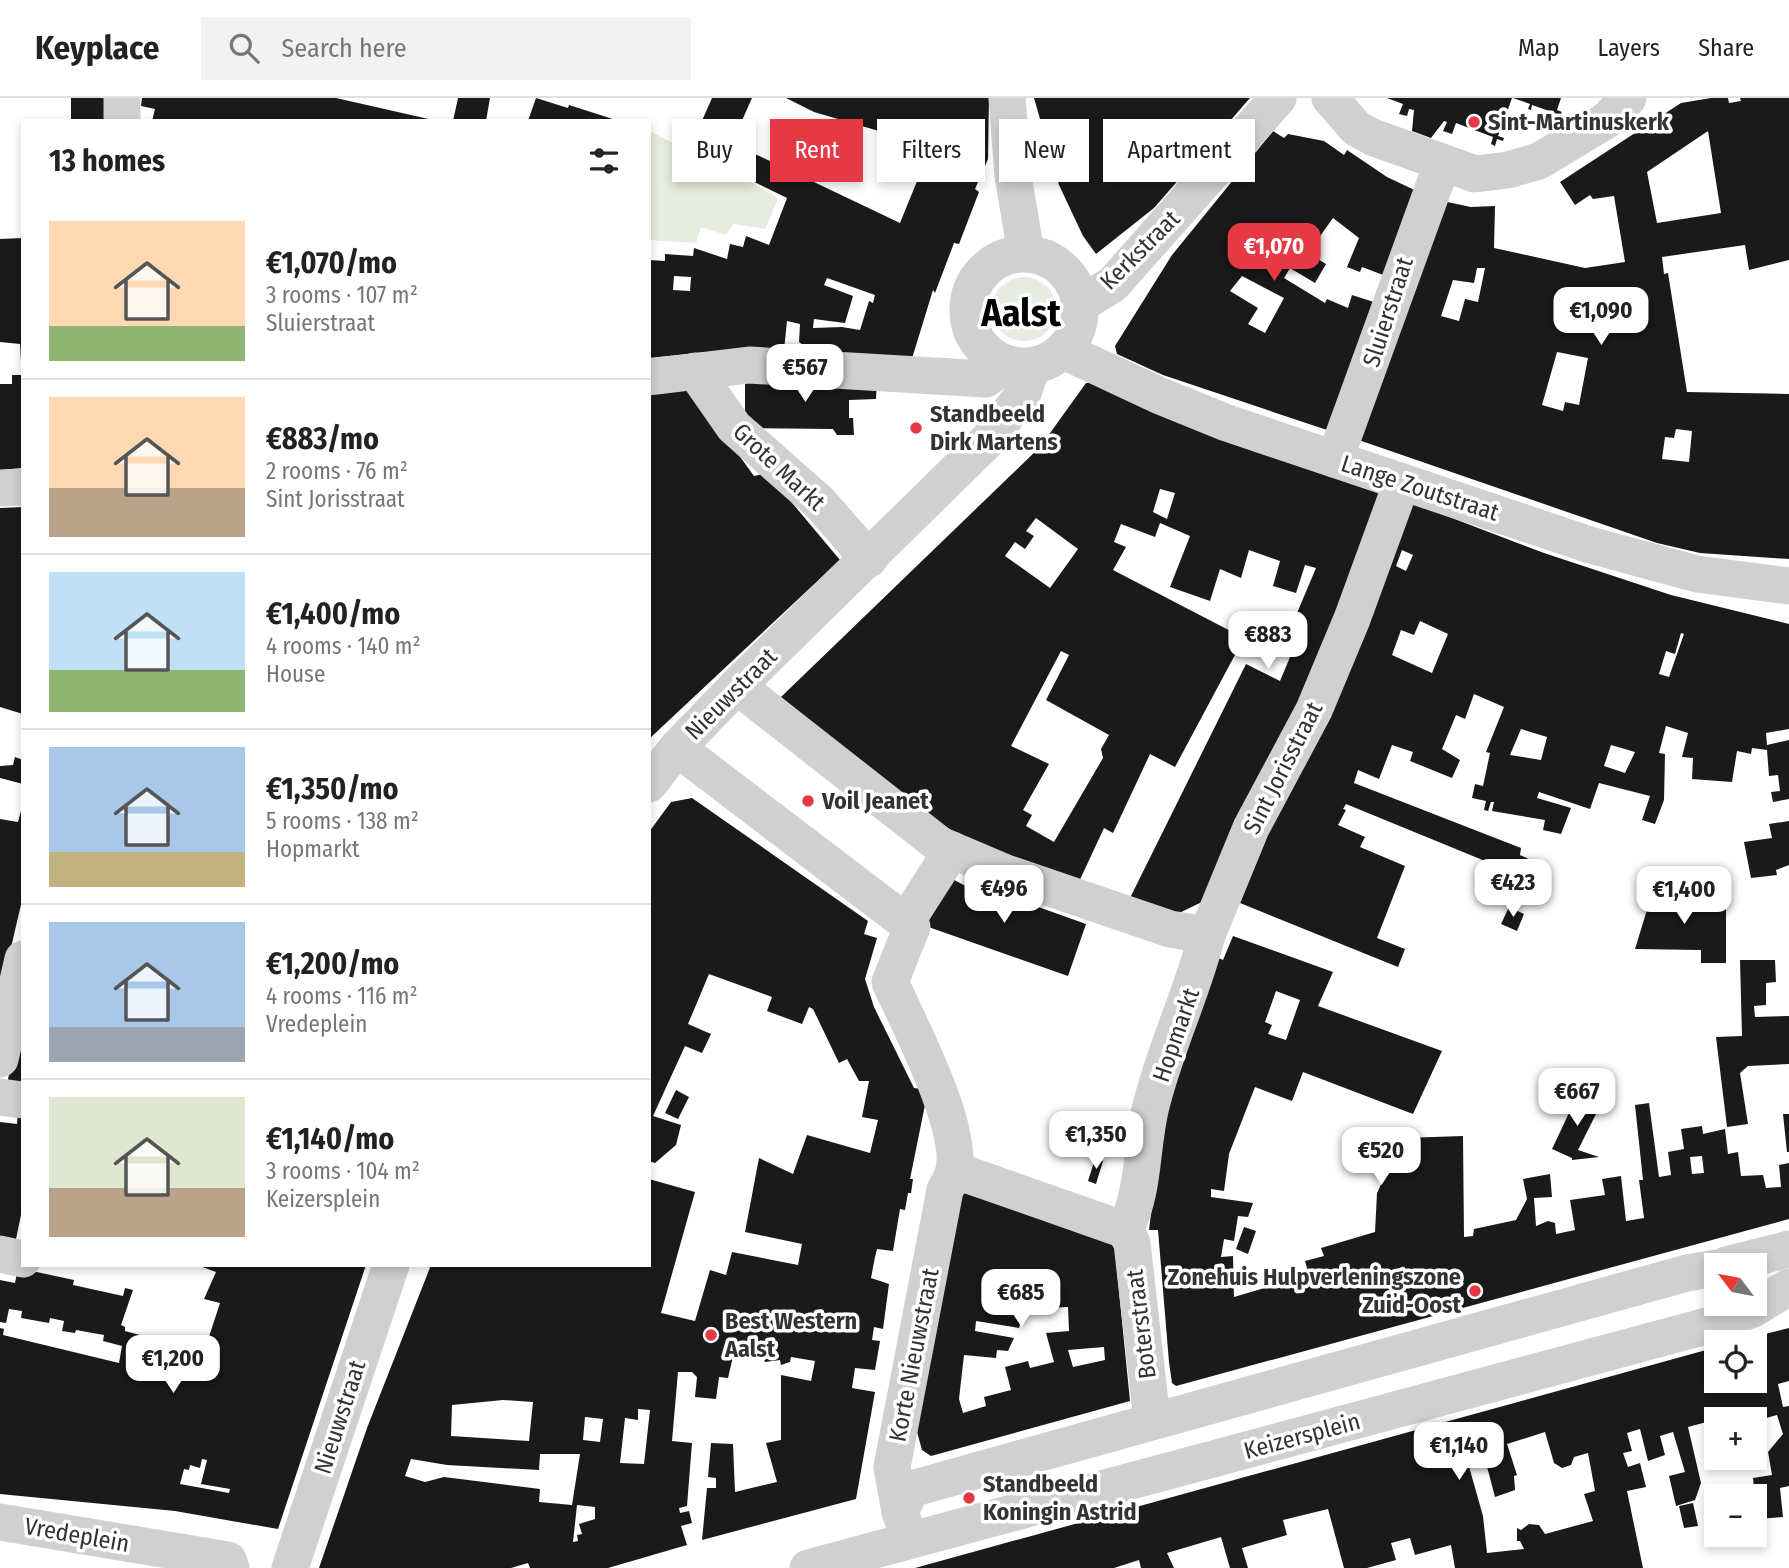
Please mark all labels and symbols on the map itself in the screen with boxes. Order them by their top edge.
place label: Sint-Martinuskerk [1488,108,1670,136]
marker: Sint-Martinuskerk [1466,114,1482,130]
street label: Kerkstraat [1095,204,1186,295]
pin: €1,070 [1217,223,1331,283]
street label: Sluierstraat [1357,253,1419,370]
pin: €1,090 [1544,288,1658,347]
district label: Aalst [980,290,1061,336]
pin: €567 [764,344,846,404]
place label: Standbeeld Dirk Martens [930,400,1058,456]
street label: Grote Markt [727,417,831,517]
marker: Standbeeld Dirk Martens [908,420,924,436]
street label: Lange Zoutstraat [1338,449,1502,527]
pin: €883 [1227,612,1309,671]
street label: Nieuwstraat [679,642,783,746]
street label: Sint Jorisstraat [1238,697,1328,839]
place label: Voil Jeanet [821,787,929,815]
marker: Voil Jeanet [800,793,816,809]
pin: €423 [1472,860,1554,919]
pin: €496 [963,866,1045,925]
pin: €1,400 [1627,866,1741,926]
street label: Hopmarkt [1147,984,1205,1086]
pin: €667 [1536,1068,1618,1128]
pin: €1,350 [1039,1112,1153,1171]
pin: €520 [1340,1128,1422,1187]
north arrow [1704,1253,1768,1316]
place label: Zonehuis Hulpverleningszone Zuid-Oost [1167,1263,1462,1319]
street label: Korte Nieuwstraat [883,1266,945,1444]
street label: Boterstraat [1120,1268,1162,1380]
pin: €685 [980,1270,1062,1329]
marker: Zonehuis Hulpverleningszone Zuid-Oost [1467,1283,1483,1299]
place label: Best Western Aalst [724,1307,857,1363]
marker: Best Western Aalst [703,1327,719,1343]
pin: €1,200 [116,1336,230,1395]
street label: Nieuwstraat [308,1357,372,1477]
street label: Keizersplein [1241,1407,1363,1465]
pin: €1,140 [1402,1422,1516,1482]
place label: Standbeeld Koningin Astrid [983,1470,1136,1526]
marker: Standbeeld Koningin Astrid [961,1490,977,1506]
street label: Vredeplein [22,1512,132,1558]

